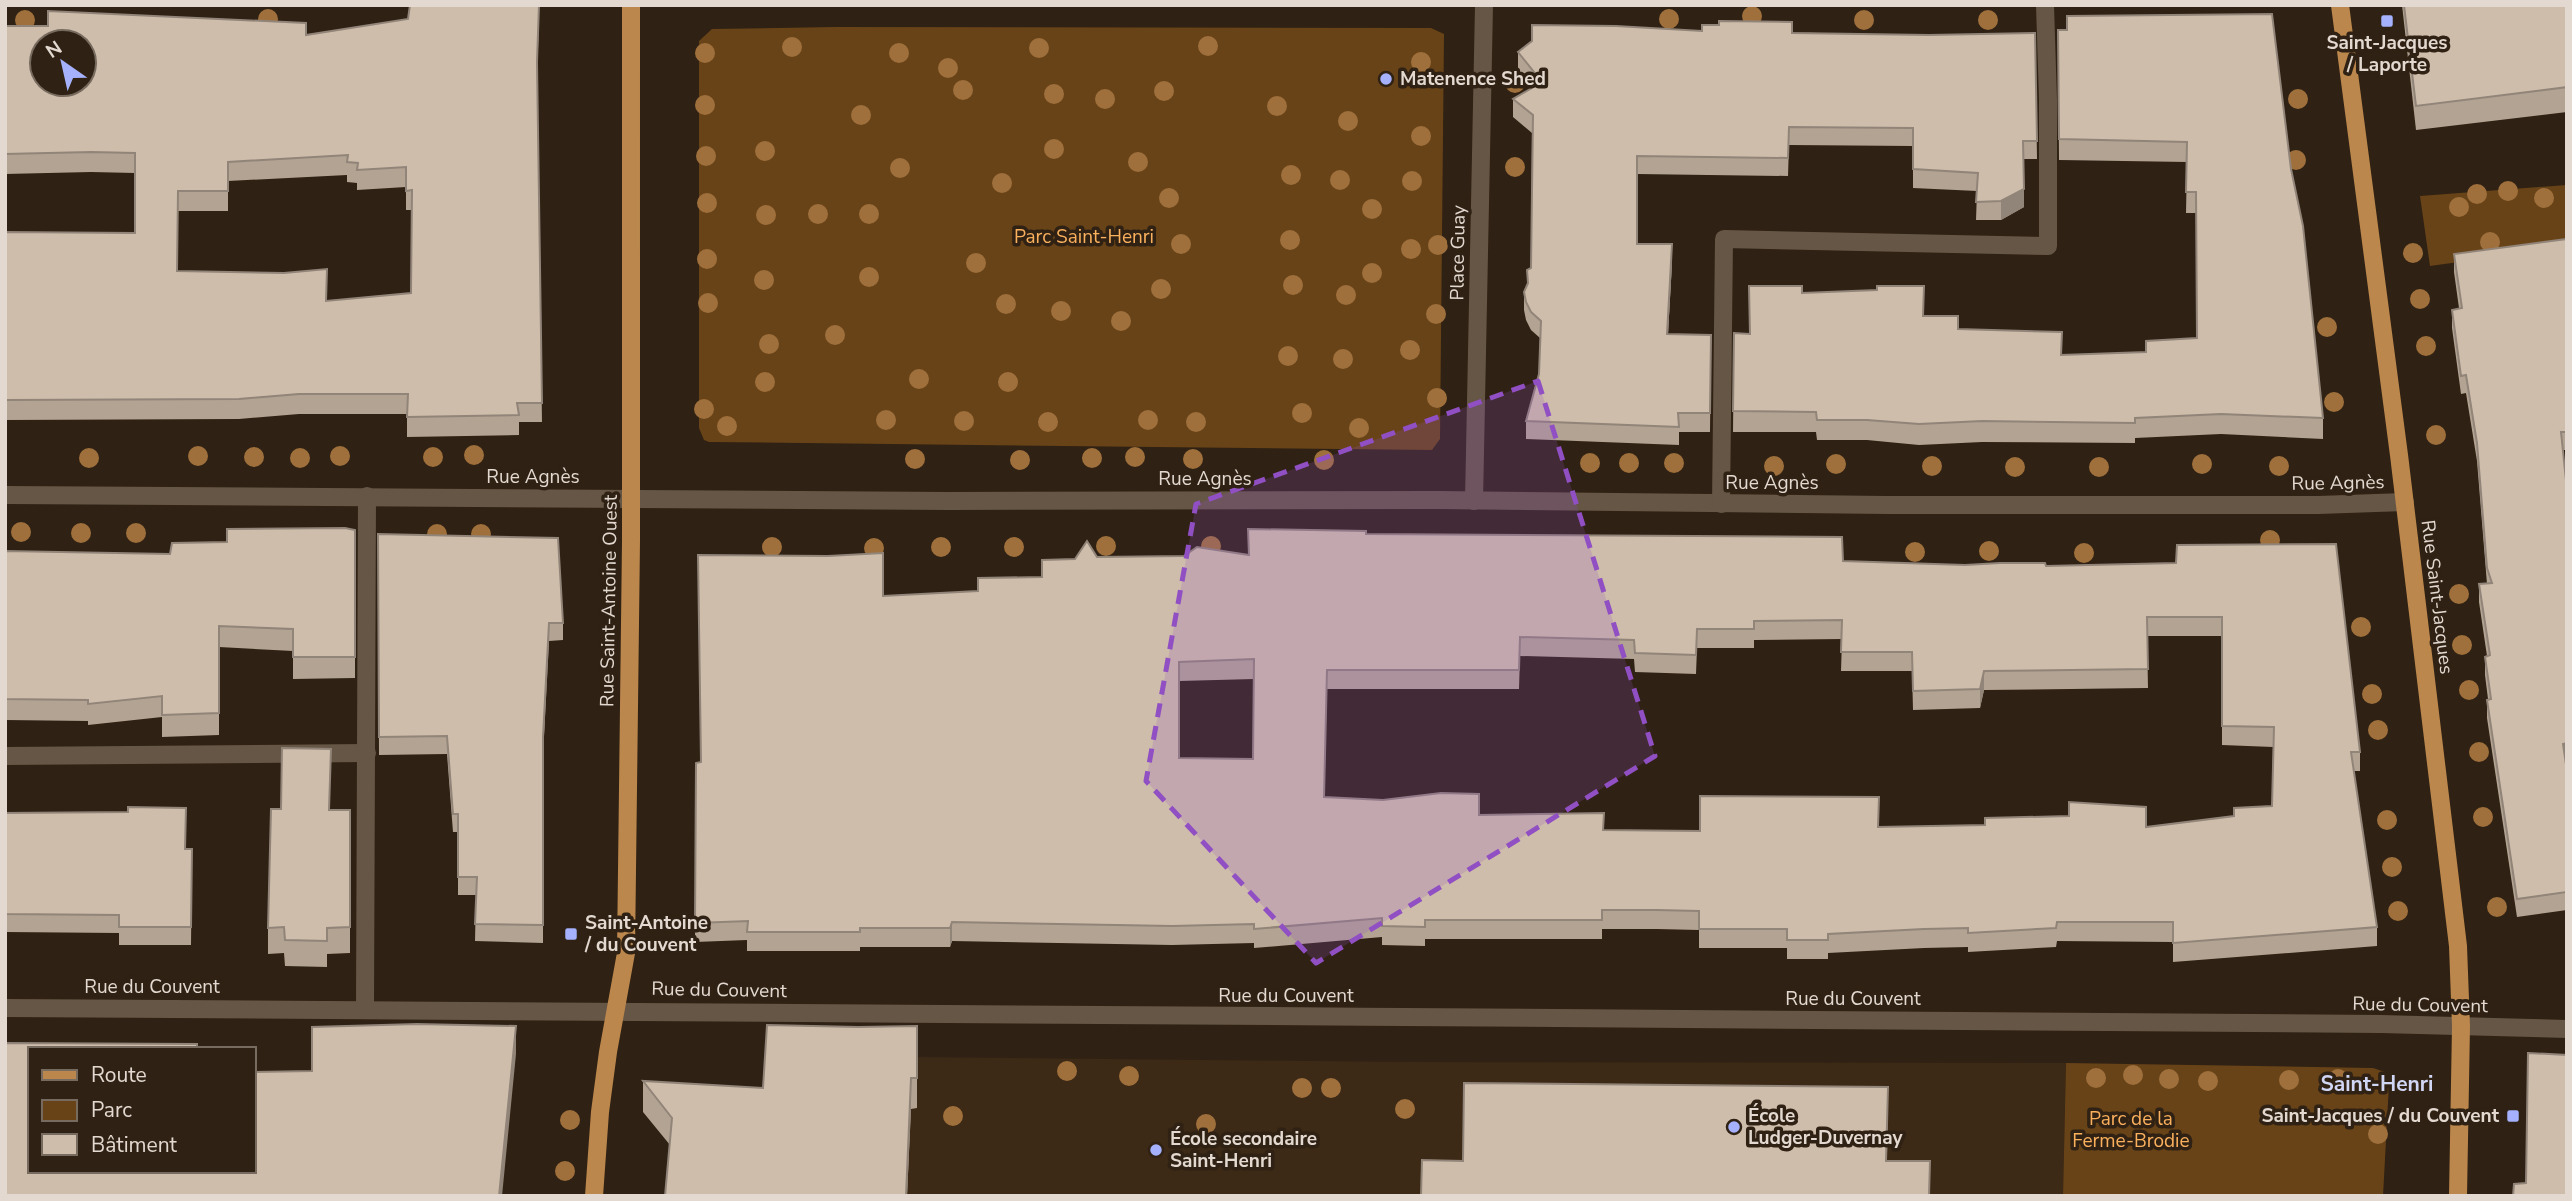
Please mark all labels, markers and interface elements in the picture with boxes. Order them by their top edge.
marker: Saint-Jacques / Laporte [2379,13,2395,29]
north arrow [28,28,98,98]
place label: Saint-Jacques / Laporte [2326,30,2448,78]
text: N [41,35,67,64]
place label: Matenence Shed [1400,66,1546,92]
marker: Matenence Shed [1378,71,1394,87]
street label: Place Guay [1444,205,1472,301]
park label: Parc Saint-Henri [1014,224,1154,250]
street label: Rue Agnès [486,464,580,490]
street label: Rue Agnès [1158,466,1252,492]
street label: Rue Agnès [2291,469,2385,497]
street label: Rue Agnès [1725,470,1819,496]
street label: Rue Saint-Antoine Ouest [594,494,624,707]
street label: Rue Saint-Jacques [2415,518,2459,676]
place label: Saint-Antoine / du Couvent [584,910,708,958]
marker: Saint-Antoine / du Couvent [563,926,579,942]
street label: Rue du Couvent [84,974,220,1000]
street label: Rue du Couvent [651,976,787,1004]
street label: Rue du Couvent [1218,983,1354,1009]
street label: Rue du Couvent [1785,986,1921,1012]
street label: Rue du Couvent [2352,991,2488,1019]
legend [28,1047,256,1173]
text: Route [91,1061,147,1089]
district label: Saint-Henri [2321,1070,2433,1098]
text: Parc [91,1096,132,1124]
place label: École Ludger-Duvernay [1748,1103,1903,1151]
place label: Saint-Jacques / du Couvent [2261,1103,2500,1129]
park label: Parc de la Ferme-Brodie [2072,1106,2190,1154]
marker: Saint-Jacques / du Couvent [2505,1108,2521,1124]
marker: École Ludger-Duvernay [1726,1119,1742,1135]
place label: École secondaire Saint-Henri [1170,1126,1317,1174]
text: Bâtiment [91,1131,178,1159]
marker: École secondaire Saint-Henri [1148,1142,1164,1158]

